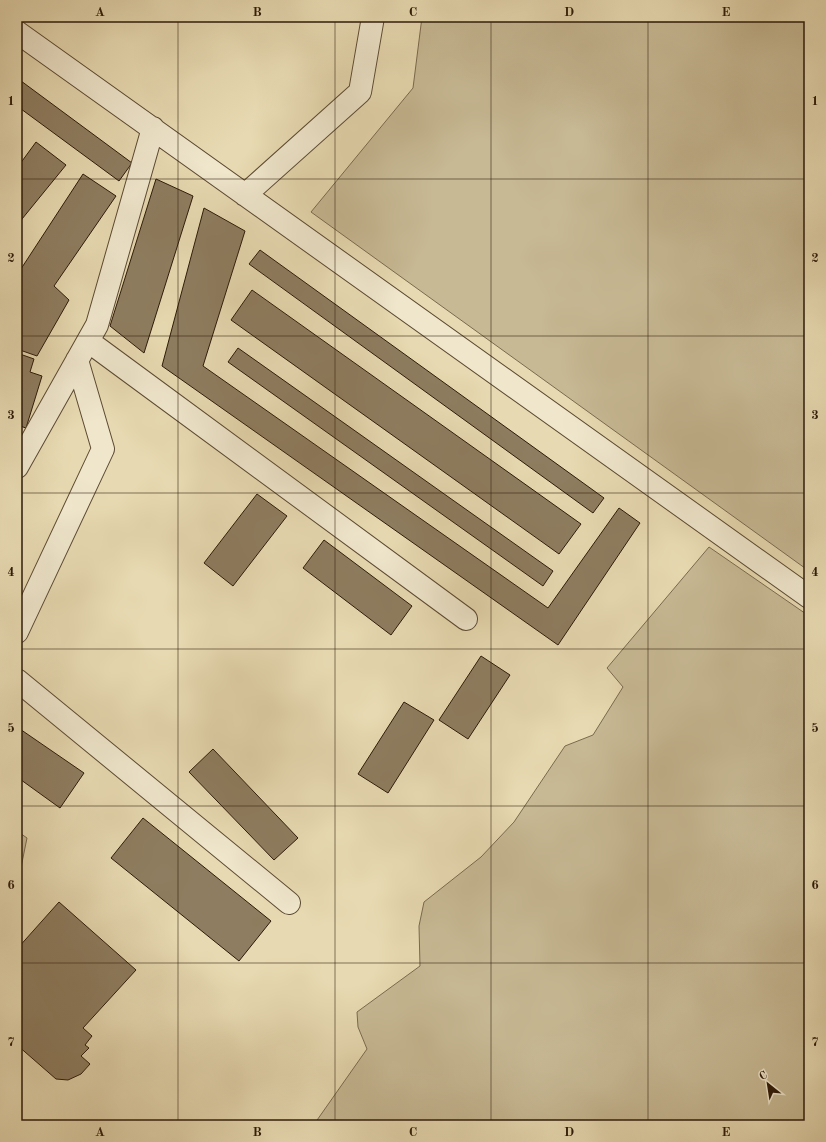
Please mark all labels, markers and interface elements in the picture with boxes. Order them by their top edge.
text: A [95,6,105,19]
text: B [252,6,262,19]
text: C [409,6,417,19]
text: D [564,6,574,19]
text: E [722,6,731,19]
text: 1 [7,95,15,108]
text: 1 [811,95,819,108]
text: 2 [7,252,15,265]
text: 2 [811,252,819,265]
text: 3 [7,409,15,422]
text: 3 [811,409,819,422]
text: 4 [7,566,15,579]
text: 4 [811,566,819,579]
text: 5 [7,722,15,735]
text: 5 [811,722,819,735]
text: 6 [7,879,15,892]
text: 6 [811,879,819,892]
text: 7 [7,1036,15,1049]
text: 7 [811,1036,819,1049]
north arrow [748,1064,788,1104]
text: С [758,1070,770,1083]
text: A [95,1126,105,1139]
text: B [252,1126,262,1139]
text: C [409,1126,417,1139]
text: D [564,1126,574,1139]
text: E [722,1126,731,1139]

